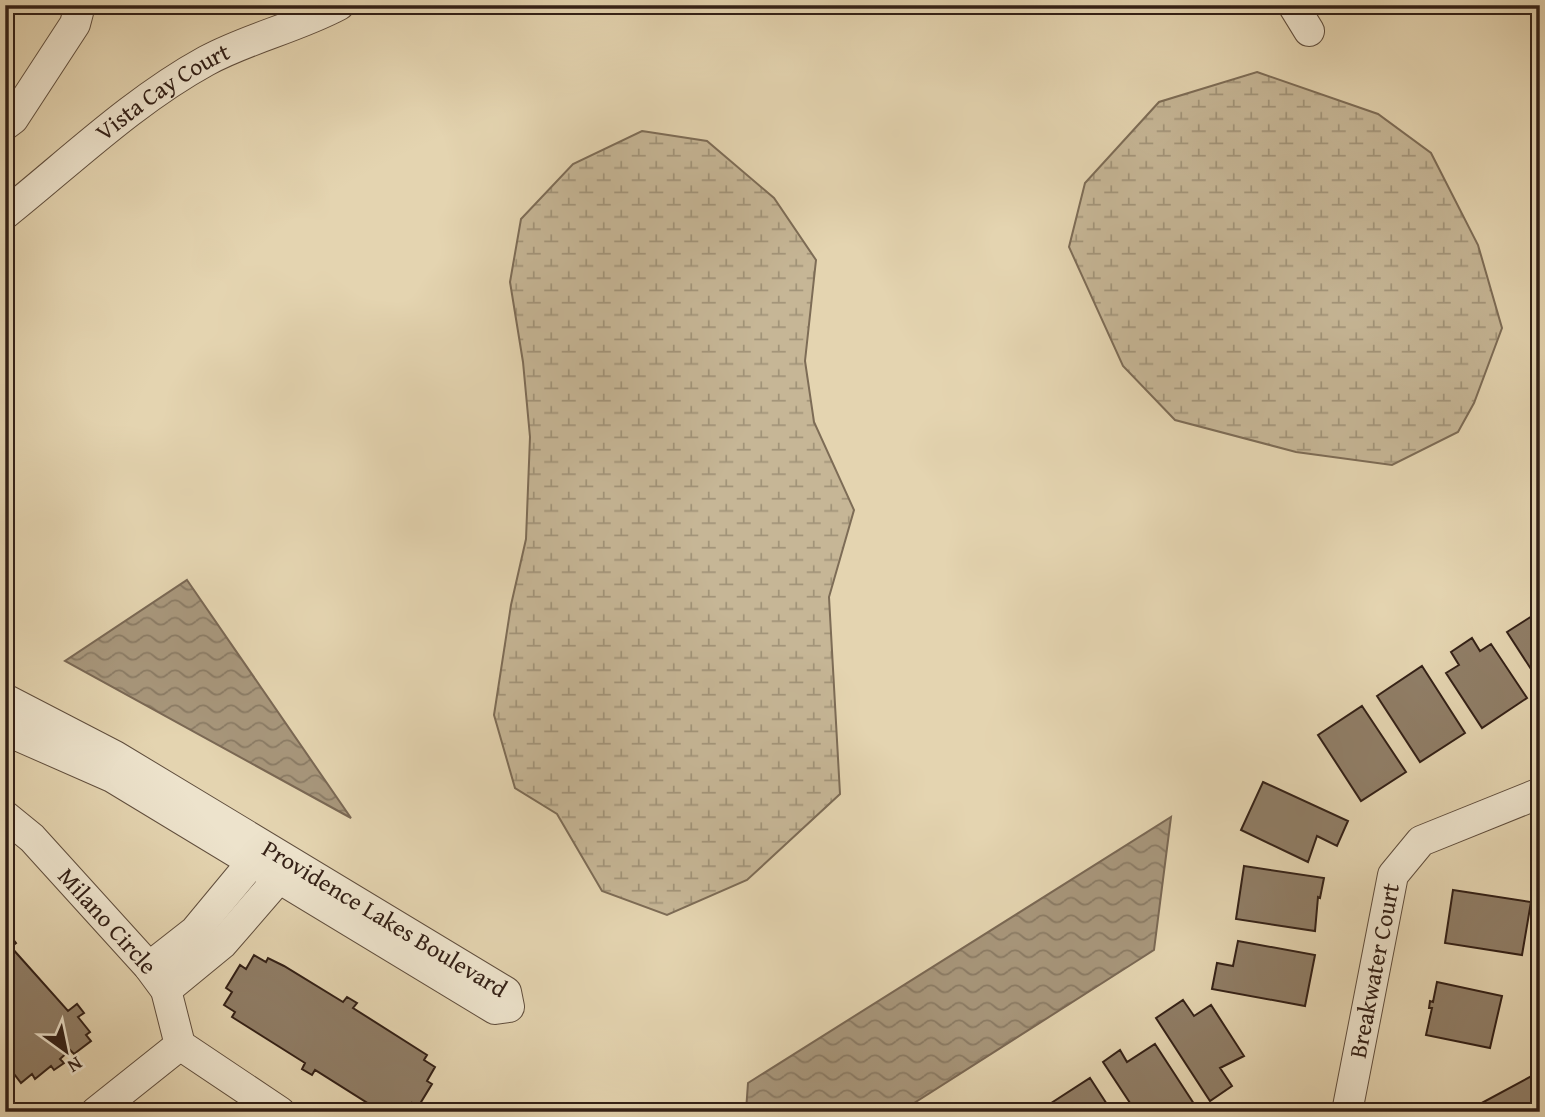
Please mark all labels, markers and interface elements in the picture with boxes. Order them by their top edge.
street label: Vista Cay Court [88,34,236,149]
street label: Providence Lakes Boulevard [256,831,514,1006]
street label: Milano Circle [50,860,165,982]
street label: Breakwater Court [1340,880,1408,1061]
north arrow [32,1016,102,1086]
text: N [62,1050,88,1081]

